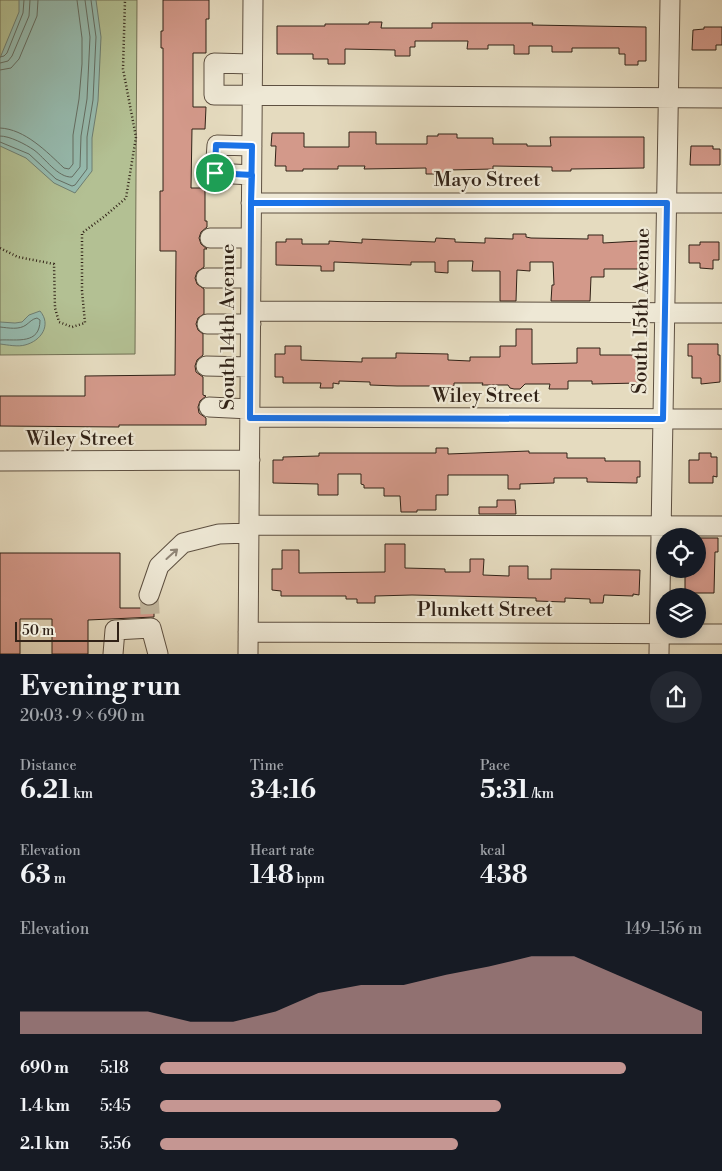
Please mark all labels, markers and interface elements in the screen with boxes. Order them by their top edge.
pin [194,152,236,194]
icon: arrive [201,159,229,187]
street label: Mayo Street [434,168,540,193]
street label: South 15th Avenue [628,228,656,394]
street label: South 14th Avenue [216,244,241,410]
street label: Wiley Street [431,384,540,409]
street label: Wiley Street [25,427,134,452]
map controls [656,528,706,638]
button: locate [656,528,706,578]
one-way arrow [166,548,179,560]
button: layers [656,588,706,638]
street label: Plunkett Street [417,598,553,623]
scale bar [15,618,119,642]
text: 50 m [22,622,54,640]
text: Evening run [20,669,181,704]
button: share [650,671,702,723]
text: 20:03 · 9 × 690 m [20,706,145,726]
text: Distance [20,757,77,775]
text: Time [250,757,284,775]
text: Pace [480,757,510,775]
text: 6.21 [20,775,71,806]
text: 34:16 [250,775,316,806]
text: 5:31 [480,775,529,806]
text: km [71,785,93,803]
text: /km [529,785,554,803]
text: Elevation [20,842,81,860]
text: Heart rate [250,842,315,860]
text: kcal [480,842,505,860]
text: 63 [20,860,51,891]
text: 148 [250,860,294,891]
text: 438 [480,860,528,891]
text: m [51,870,66,888]
text: bpm [294,870,325,888]
text: Elevation [20,919,89,939]
text: 149–156 m [625,919,702,939]
text: 690 m [20,1058,69,1078]
text: 5:18 [100,1058,129,1078]
text: 1.4 km [20,1096,70,1116]
text: 5:45 [100,1096,131,1116]
text: 2.1 km [20,1134,69,1154]
text: 5:56 [100,1134,131,1154]

